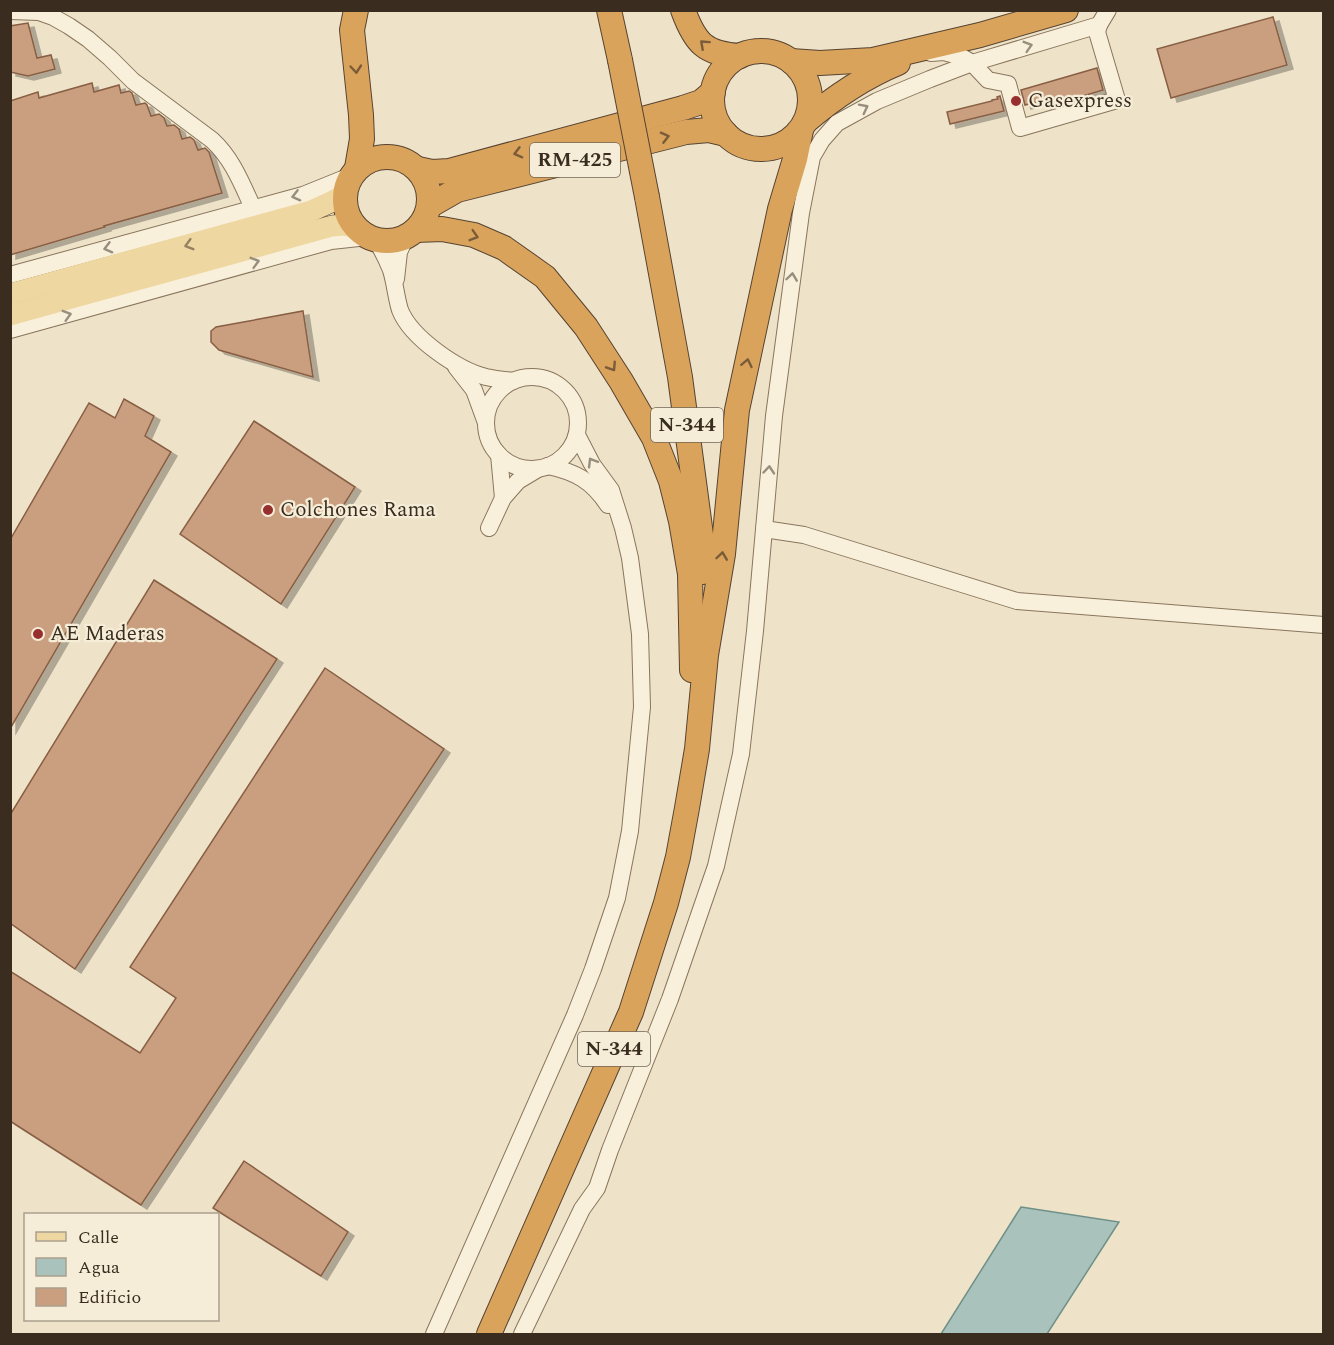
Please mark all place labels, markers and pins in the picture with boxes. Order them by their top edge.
place label: Gasexpress [1028,85,1132,117]
marker: Gasexpress [1009,94,1023,108]
place label: Colchones Rama [280,494,436,526]
marker: Colchones Rama [261,503,275,517]
place label: AE Maderas [50,618,165,650]
marker: AE Maderas [31,627,45,641]

